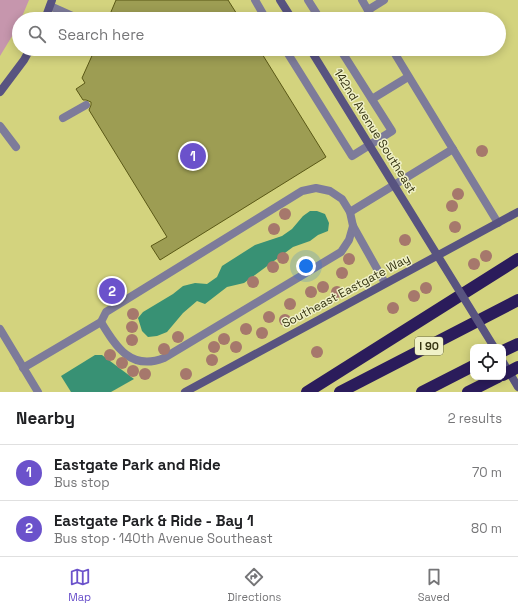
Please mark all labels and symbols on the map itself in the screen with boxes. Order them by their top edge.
street label: 142nd Avenue Southeast [330,66,420,196]
pin: 1 [180,141,206,171]
street label: Southeast Eastgate Way [279,250,413,332]
your location [296,256,316,276]
pin: 2 [99,276,125,306]
road number: I 90 [415,337,443,355]

